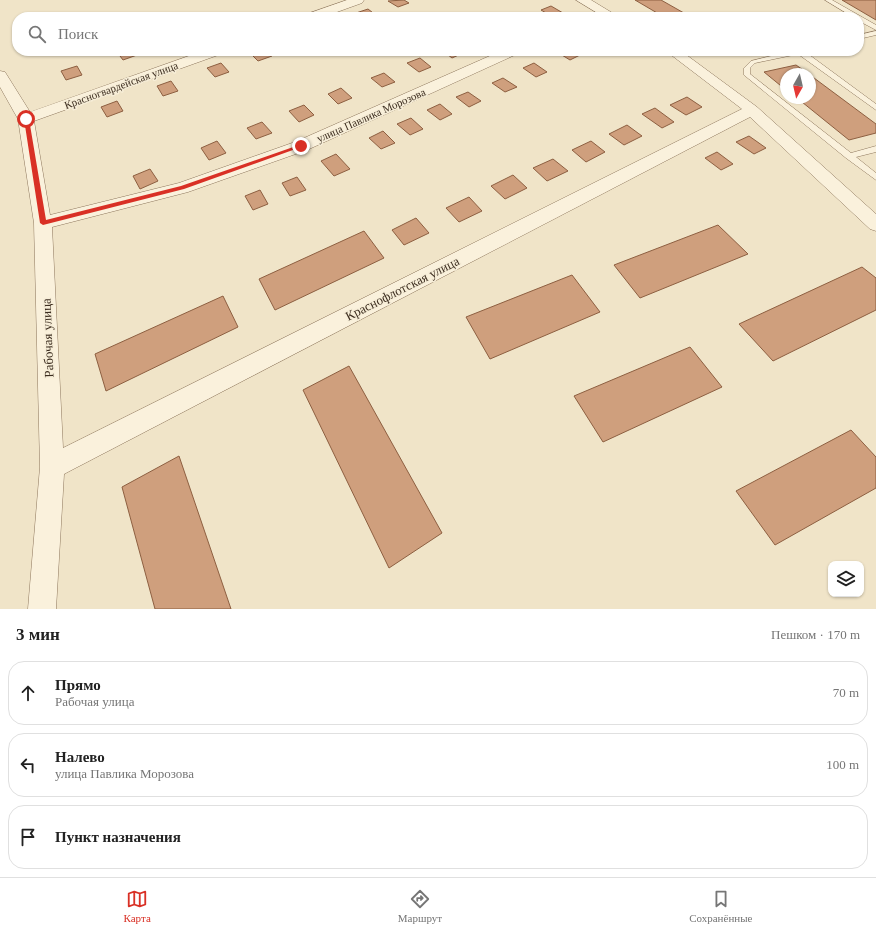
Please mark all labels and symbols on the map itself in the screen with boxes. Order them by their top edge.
street label: Красногвардейская улица [63,59,180,111]
north arrow [780,68,816,104]
street label: улица Павлика Морозова [315,86,427,144]
route start [17,110,35,128]
route end [292,137,310,155]
street label: Краснофлотская улица [343,253,462,324]
street label: Рабочая улица [39,298,56,378]

